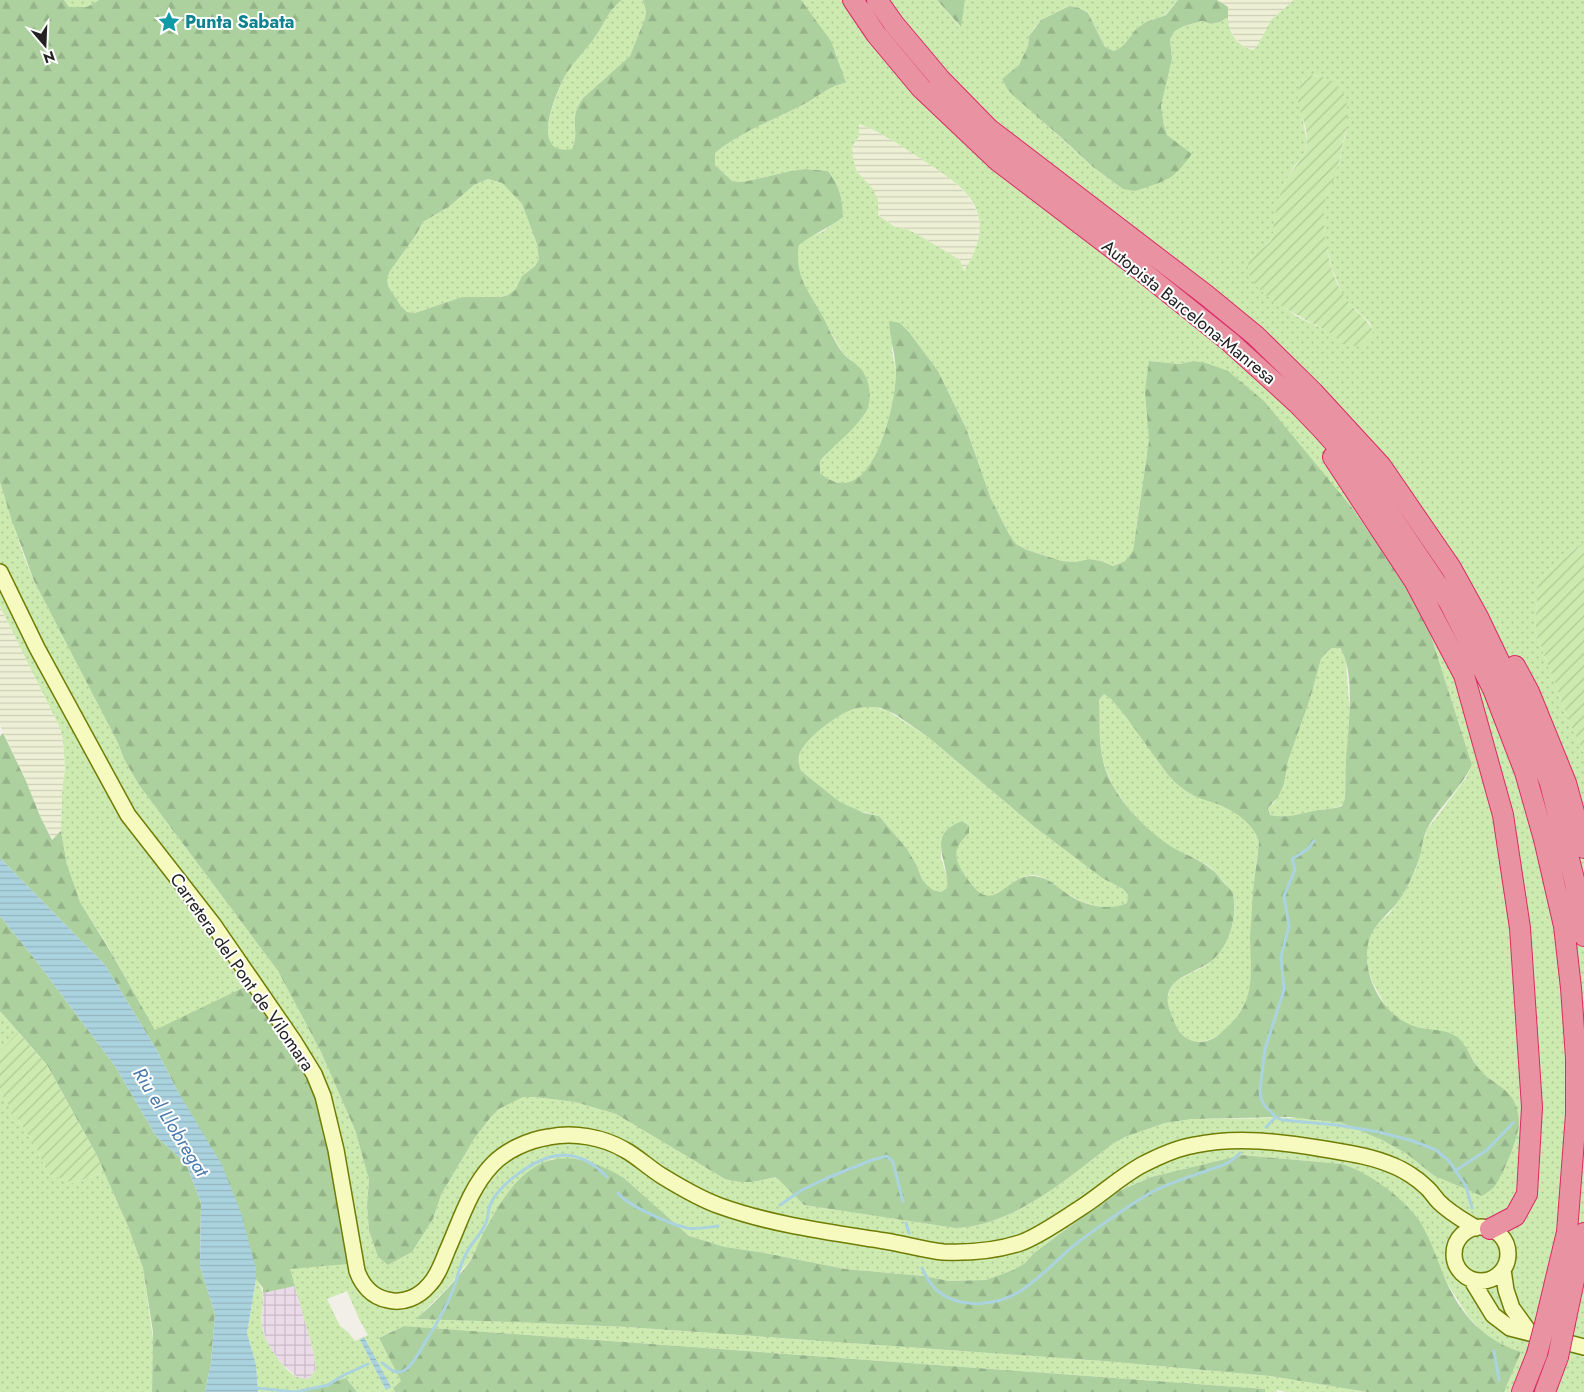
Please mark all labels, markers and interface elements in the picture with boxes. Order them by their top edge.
place icon: Punta Sabata [156,9,182,35]
place label: Punta Sabata [185,9,295,35]
north arrow [20,20,70,70]
text: N [41,46,58,69]
street label: Autopista Barcelona-Manresa [1096,233,1282,391]
street label: Carretera del Pont de Vilomara [164,868,320,1076]
water label: Riu el Llobregat [127,1062,216,1183]

